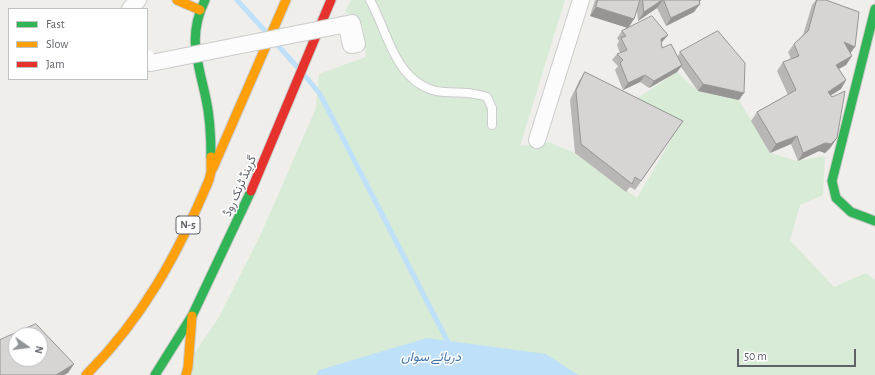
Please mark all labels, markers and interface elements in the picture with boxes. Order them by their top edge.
legend [8,8,148,80]
text: Fast [46,18,65,30]
text: Slow [46,38,68,50]
text: Jam [46,58,65,70]
street label: گرینڈ ٹرنک روڈ [220,153,260,219]
road number: N-5 [176,216,200,234]
north arrow [8,327,48,367]
scale bar [739,341,858,367]
text: N [33,345,45,355]
water label: دریائے سواں [401,349,461,365]
text: 50 m [744,350,767,362]

